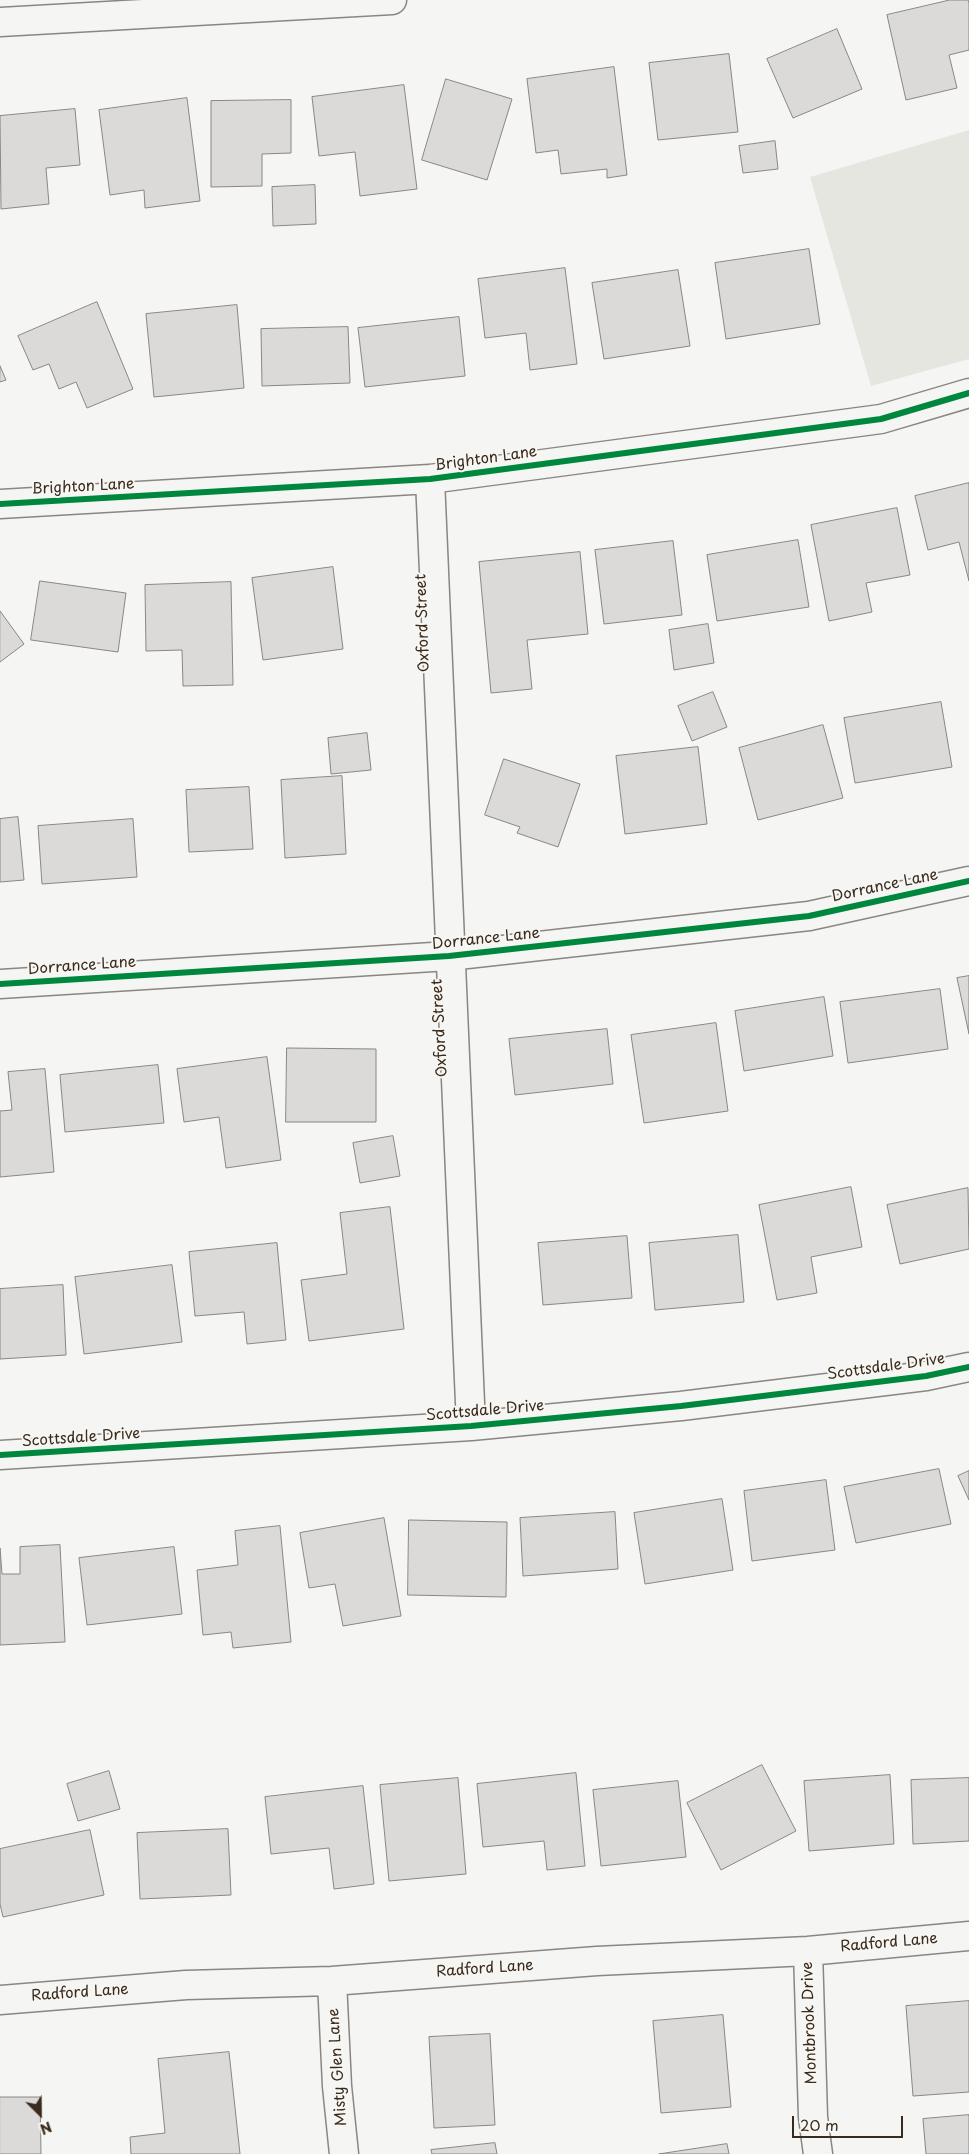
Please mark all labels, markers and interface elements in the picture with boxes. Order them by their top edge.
street label: Brighton Lane [434,443,538,475]
street label: Brighton Lane [31,475,135,499]
street label: Oxford Street [412,573,434,673]
street label: Dorrance Lane [830,866,940,906]
street label: Dorrance Lane [431,924,541,954]
street label: Dorrance Lane [27,953,137,979]
street label: Oxford Street [428,978,452,1078]
street label: Scottsdale Drive [826,1350,946,1384]
street label: Scottsdale Drive [425,1397,545,1425]
street label: Scottsdale Drive [21,1425,141,1451]
street label: Radford Lane [840,1930,938,1956]
street label: Radford Lane [436,1957,534,1981]
street label: Montbrook Drive [799,1961,821,2085]
street label: Radford Lane [31,1981,129,2005]
street label: Misty Glen Lane [325,2007,351,2127]
north arrow [15,2089,65,2139]
scale bar [794,2106,905,2138]
text: 20 m [800,2113,839,2136]
text: N [37,2116,55,2140]

